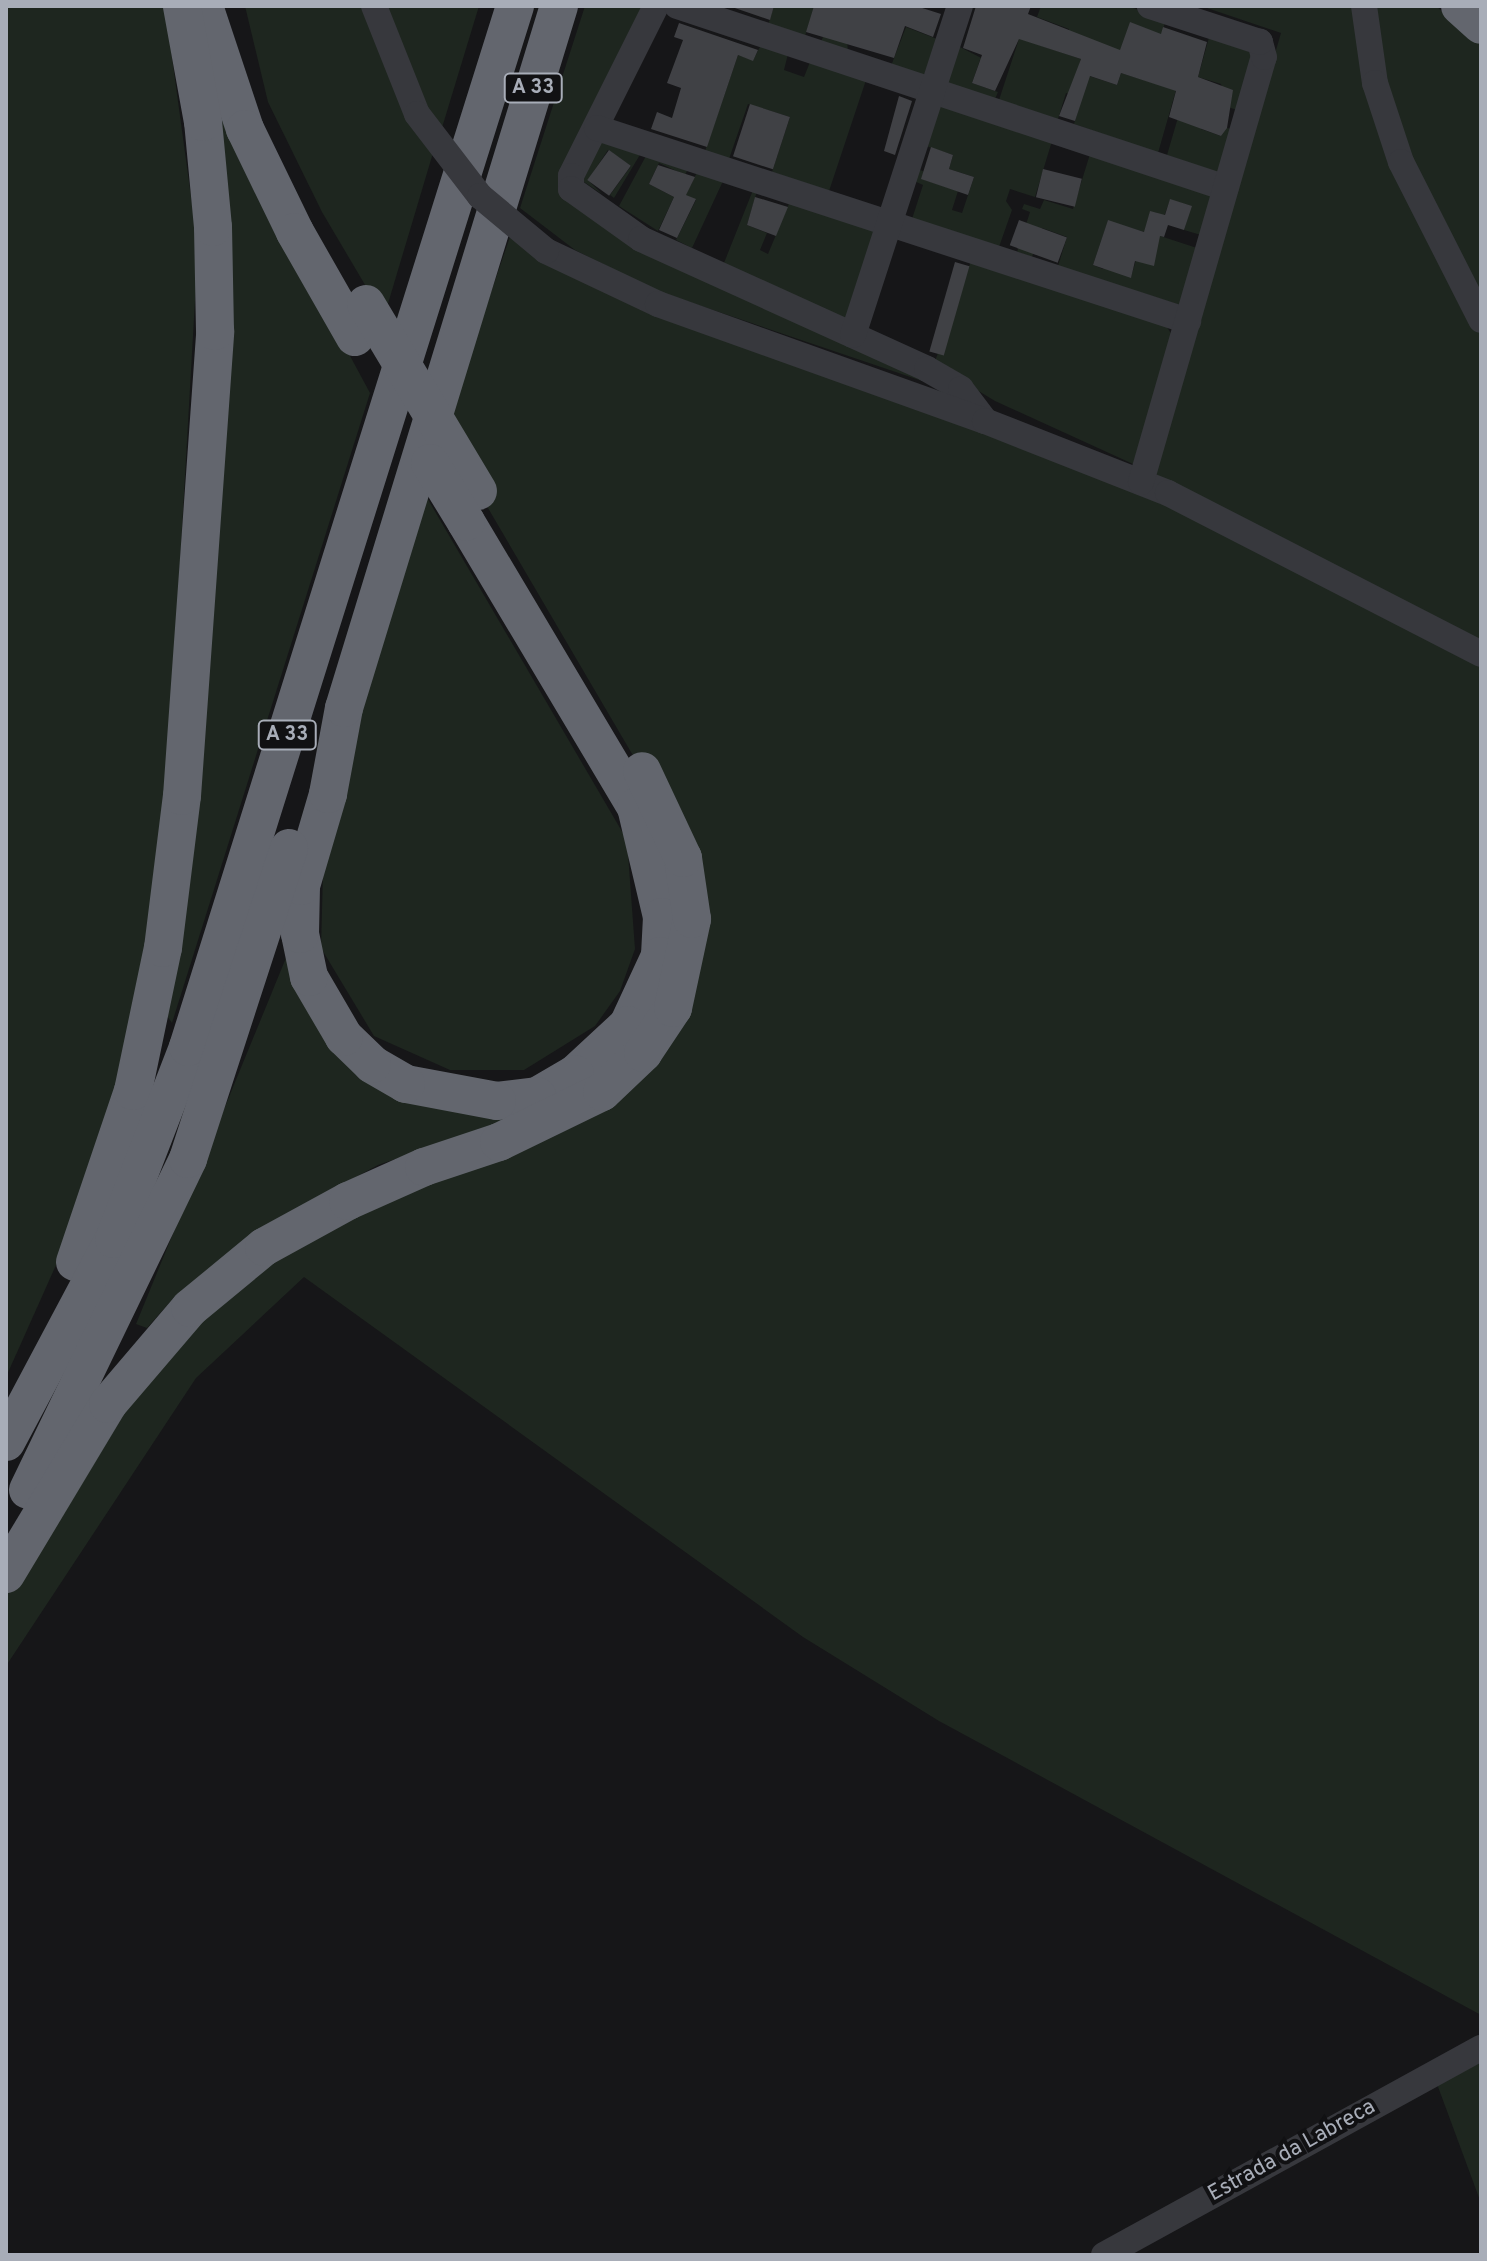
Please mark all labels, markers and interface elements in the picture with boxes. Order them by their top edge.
road number: A 33 [503,72,563,104]
road number: A 33 [257,719,317,751]
street label: Estrada da Labreca [1204,2094,1380,2208]

